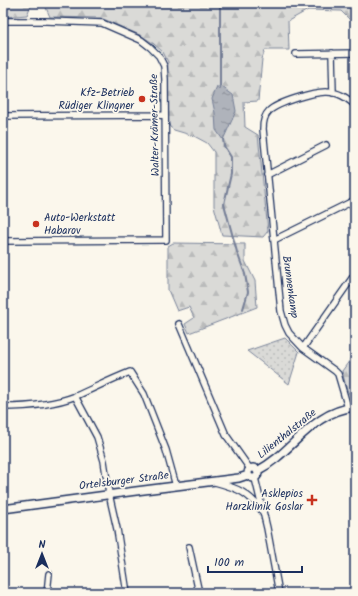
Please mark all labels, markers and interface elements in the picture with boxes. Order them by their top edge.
street label: Walter-Krämer-Straße [145,74,165,176]
place label: Kfz-Betrieb Rüdiger Klingner [59,84,135,115]
marker: Kfz-Betrieb Rüdiger Klingner [137,94,147,104]
place label: Auto-Werkstatt Habarov [44,209,116,240]
marker: Auto-Werkstatt Habarov [31,219,41,229]
street label: Brunnenkamp [277,255,303,320]
street label: Lilienthalstraße [253,404,321,464]
street label: Ortelsburger Straße [78,467,170,495]
place label: Asklepios Harzklinik Goslar [226,485,304,516]
marker: Asklepios Harzklinik Goslar [306,494,318,506]
north arrow [22,534,62,574]
text: N [39,536,46,554]
scale bar [208,548,302,574]
text: 100 m [214,553,245,572]

